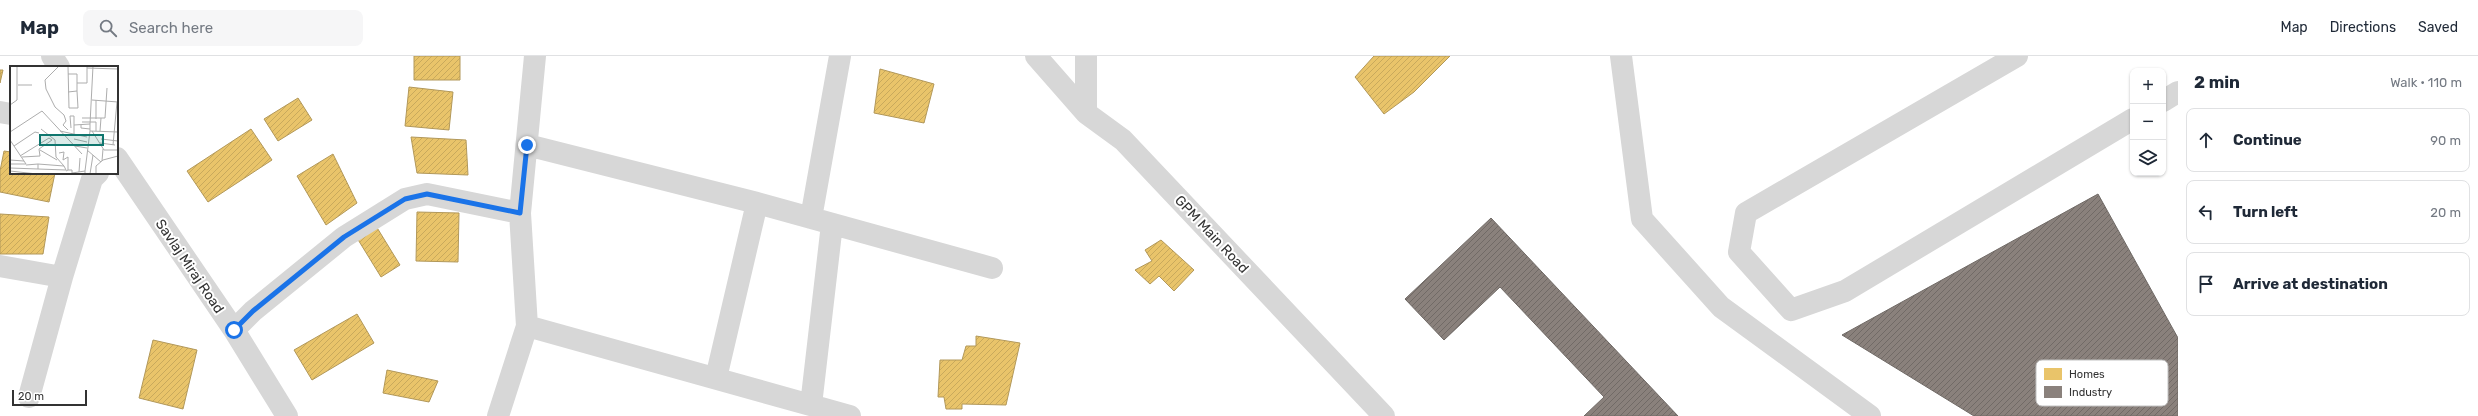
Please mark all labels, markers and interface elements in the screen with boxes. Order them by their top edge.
search box [83,10,363,46]
text: Map [20,16,59,39]
icon: search [97,17,119,39]
text: Search here [129,19,213,37]
text: Map [2281,19,2308,36]
text: Directions [2330,19,2396,36]
text: Saved [2418,19,2458,36]
inset map [10,66,118,174]
map controls [2130,68,2166,176]
button: + [2130,68,2166,104]
text: 2 min [2194,72,2240,92]
text: Walk · 110 m [2390,75,2462,90]
button: − [2130,104,2166,140]
icon: ahead [2195,129,2217,151]
text: Continue [2233,131,2302,149]
text: 90 m [2430,133,2461,148]
route end [518,136,536,154]
button: layers [2130,140,2166,176]
street label: GPM Main Road [1171,192,1252,277]
icon: left [2195,201,2217,223]
text: Turn left [2233,203,2298,221]
text: 20 m [2430,205,2461,220]
street label: Savlaj Miraj Road [152,216,227,317]
icon: arrive [2195,273,2217,295]
text: Arrive at destination [2233,275,2388,293]
route start [225,321,243,339]
legend [2036,360,2168,406]
text: Homes [2069,368,2105,381]
text: Industry [2069,386,2112,399]
scale bar [12,388,87,407]
text: 20 m [18,390,44,403]

